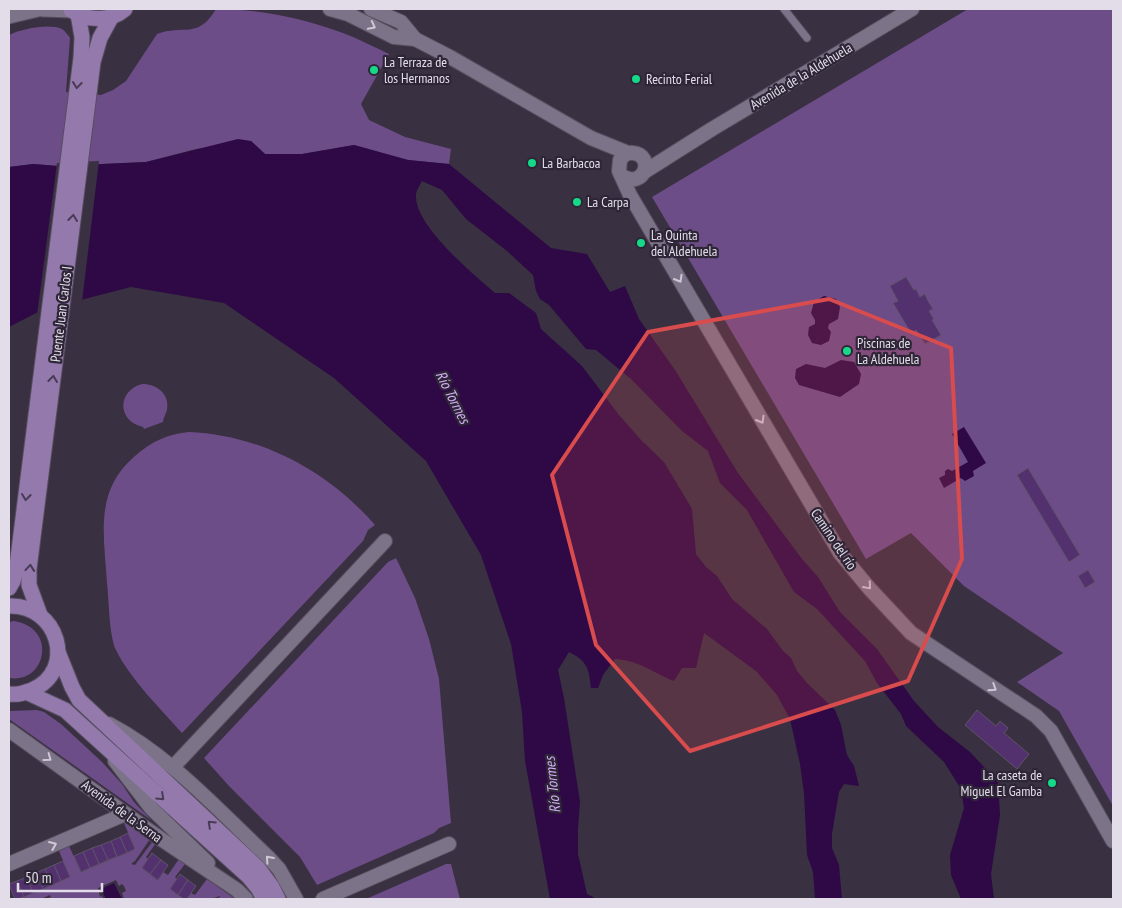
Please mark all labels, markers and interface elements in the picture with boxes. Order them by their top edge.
one-way arrow [367,20,376,30]
street label: Avenida de la Aldehuela [747,38,855,114]
place label: La Terraza de los Hermanos [384,53,450,87]
marker: La Terraza de los Hermanos [368,64,380,76]
place label: Recinto Ferial [646,70,713,88]
marker: Recinto Ferial [630,73,642,85]
one-way arrow [73,81,83,90]
place label: La Barbacoa [542,154,600,172]
marker: La Barbacoa [526,157,538,169]
place label: La Carpa [587,193,629,211]
marker: La Carpa [571,196,583,208]
one-way arrow [67,213,78,221]
place label: La Quinta del Aldehuela [651,226,717,260]
marker: La Quinta del Aldehuela [635,237,647,249]
street label: Puente Juan Carlos I [46,265,76,363]
one-way arrow [673,274,683,283]
place label: Piscinas de La Aldehuela [857,334,919,368]
marker: Piscinas de La Aldehuela [841,345,853,357]
water label: Río Tormes [432,368,475,428]
one-way arrow [47,375,58,383]
one-way arrow [755,414,765,423]
one-way arrow [22,493,32,501]
street label: Camino del río [807,505,861,573]
one-way arrow [24,564,35,572]
one-way arrow [862,580,871,589]
one-way arrow [988,681,997,691]
one-way arrow [43,752,52,761]
water label: Río Tormes [539,754,564,814]
place label: La caseta de Miguel El Gamba [960,766,1042,800]
street label: Avenida de la Serna [78,776,166,846]
marker: La caseta de Miguel El Gamba [1046,777,1058,789]
one-way arrow [156,791,165,800]
one-way arrow [208,821,217,830]
one-way arrow [48,840,57,851]
one-way arrow [266,855,275,864]
scale bar [18,860,101,892]
text: 50 m [25,868,51,887]

